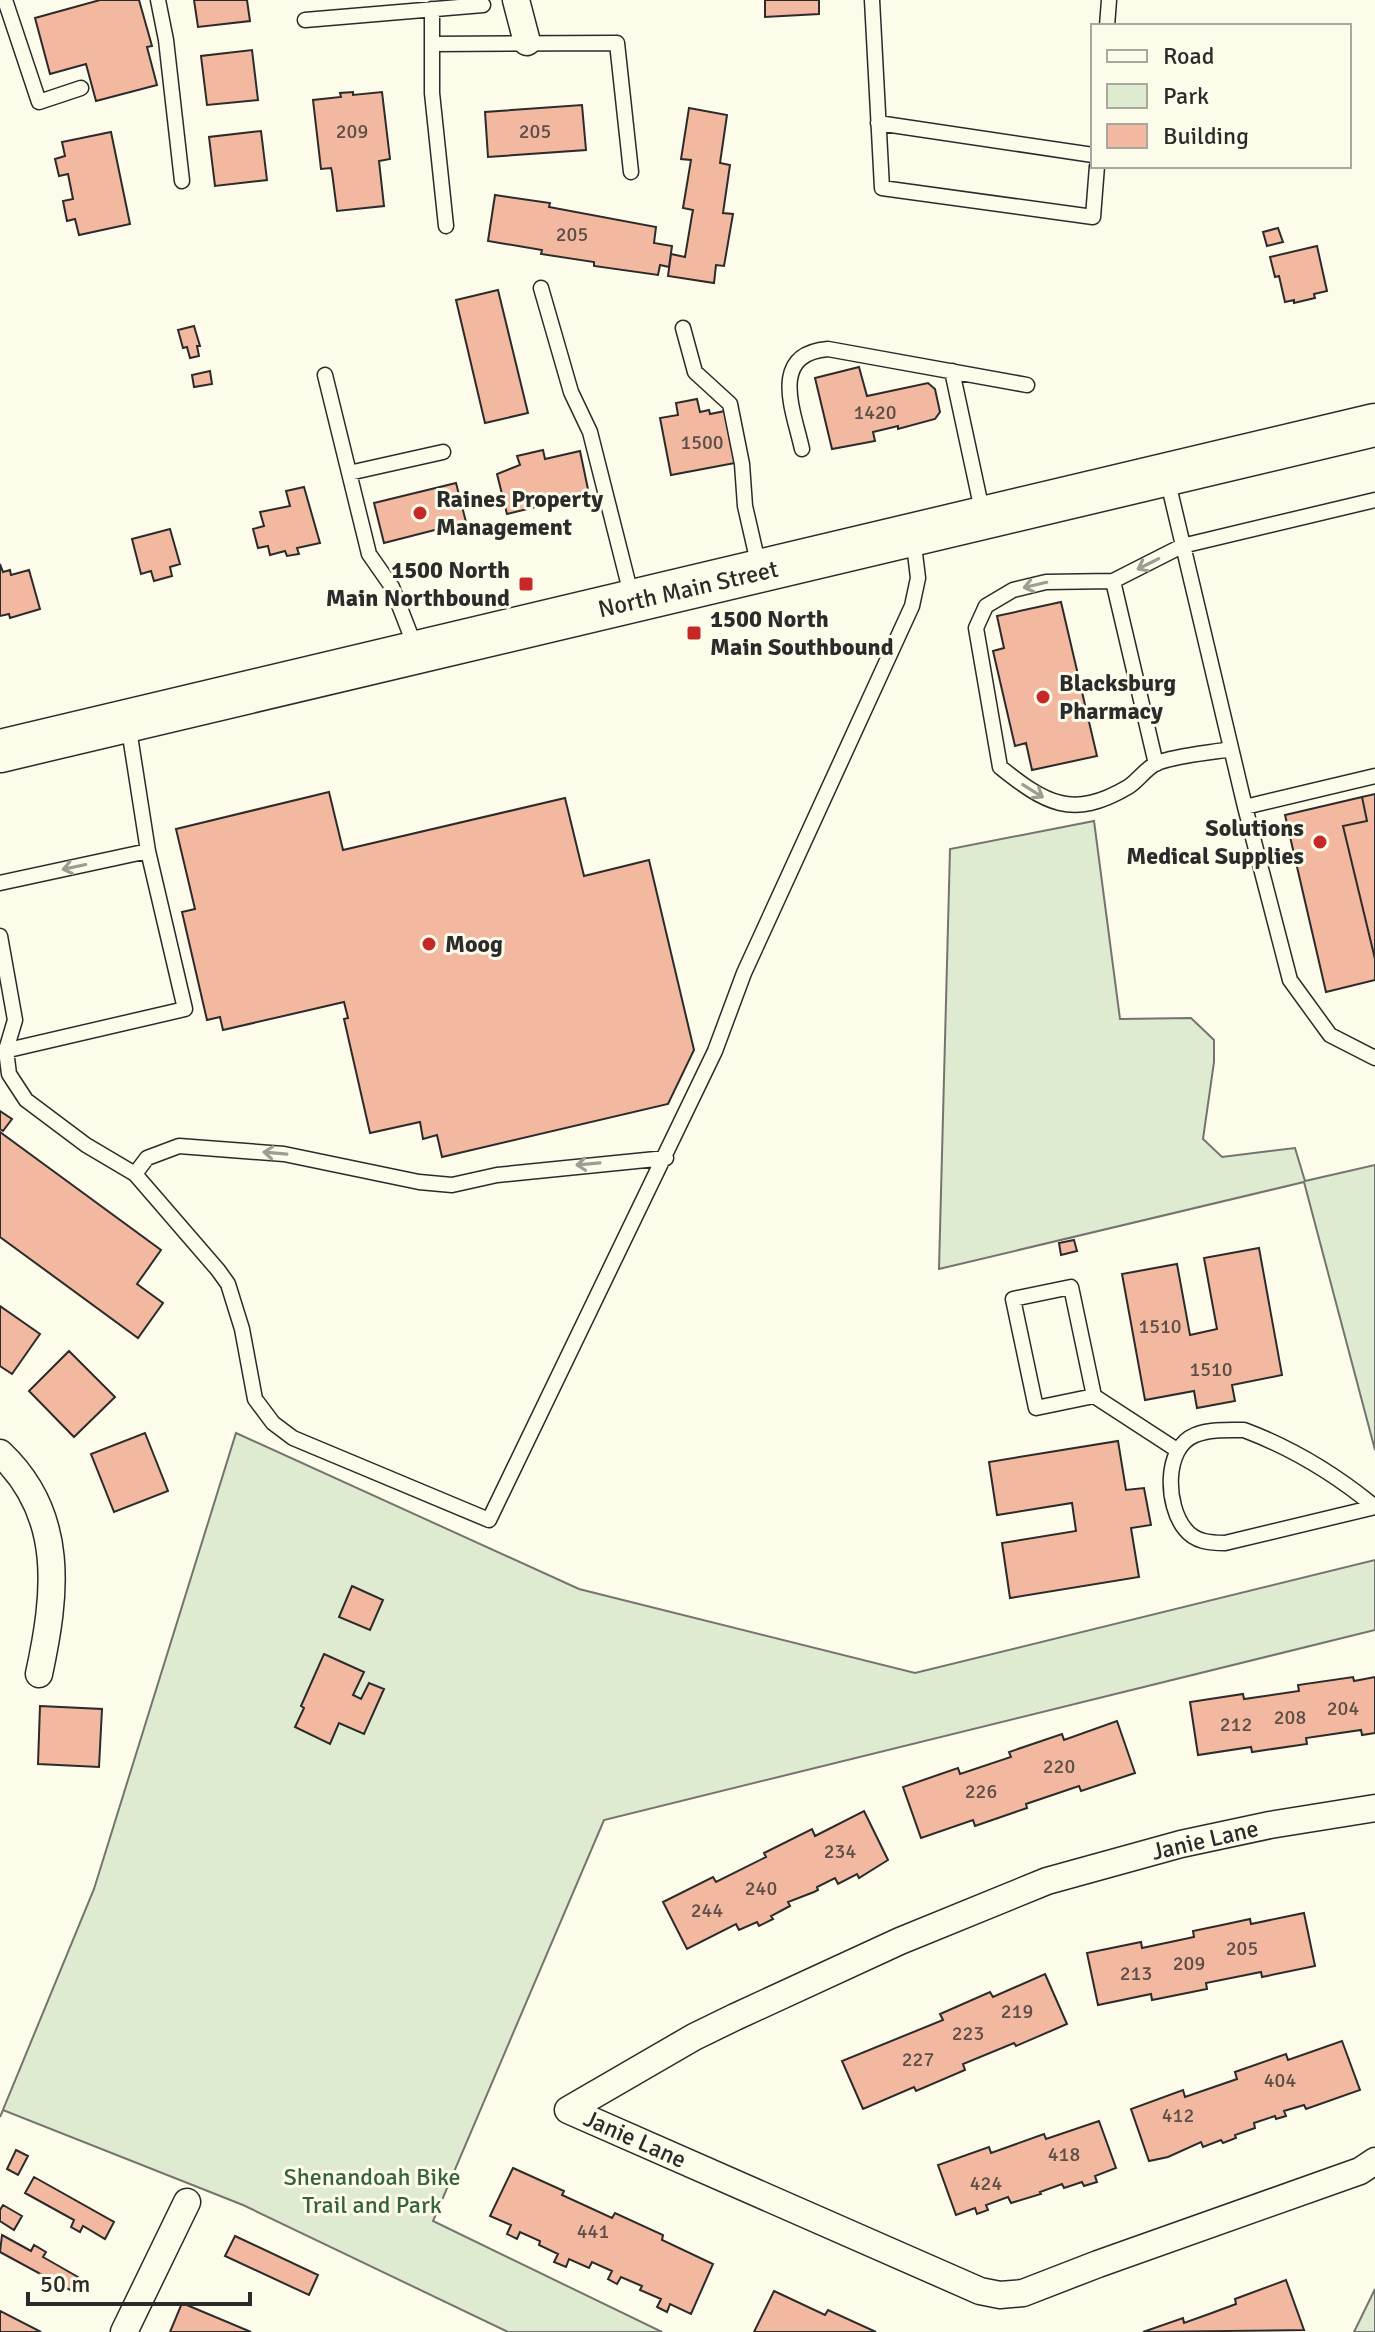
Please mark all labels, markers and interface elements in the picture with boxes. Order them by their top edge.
legend [1091,24,1351,168]
text: Road [1163,41,1214,71]
text: Park [1163,81,1209,111]
house number: 209 [336,119,368,144]
house number: 205 [519,119,551,144]
text: Building [1163,121,1249,151]
house number: 205 [556,222,588,247]
house number: 1420 [853,400,897,425]
house number: 1500 [680,430,724,455]
place label: Raines Property Management [436,484,603,542]
marker: Raines Property Management [411,504,429,522]
street label: North Main Street [595,554,781,624]
place label: 1500 North Main Northbound [326,555,510,613]
one-way arrow [1136,556,1160,572]
marker: 1500 North Main Northbound [517,575,535,593]
one-way arrow [1023,578,1048,593]
place label: 1500 North Main Southbound [710,604,894,662]
marker: 1500 North Main Southbound [685,624,703,642]
place label: Blacksburg Pharmacy [1059,668,1176,726]
marker: Blacksburg Pharmacy [1034,688,1052,706]
one-way arrow [1021,783,1044,799]
place label: Solutions Medical Supplies [1126,813,1304,871]
marker: Solutions Medical Supplies [1311,833,1329,851]
one-way arrow [62,860,88,875]
place label: Moog [445,929,503,959]
marker: Moog [420,935,438,953]
one-way arrow [262,1146,289,1161]
one-way arrow [575,1157,602,1172]
house number: 1510 [1138,1314,1182,1339]
house number: 1510 [1189,1357,1233,1382]
house number: 204 [1327,1696,1359,1721]
house number: 208 [1274,1705,1306,1730]
house number: 212 [1220,1712,1252,1737]
house number: 220 [1043,1754,1075,1779]
house number: 226 [965,1779,997,1804]
street label: Janie Lane [1149,1813,1261,1867]
house number: 234 [824,1839,856,1864]
house number: 240 [745,1876,777,1901]
house number: 244 [691,1898,723,1923]
house number: 205 [1226,1936,1258,1961]
house number: 209 [1173,1951,1205,1976]
house number: 213 [1120,1961,1152,1986]
house number: 219 [1001,1999,1033,2024]
house number: 223 [952,2021,984,2046]
house number: 227 [902,2047,934,2072]
house number: 404 [1264,2068,1296,2093]
street label: Janie Lane [579,2103,691,2175]
house number: 412 [1162,2103,1194,2128]
house number: 418 [1048,2142,1080,2167]
park label: Shenandoah Bike Trail and Park [283,2162,461,2220]
house number: 424 [970,2171,1002,2196]
house number: 441 [577,2219,609,2244]
scale bar [28,2256,250,2306]
text: 50 m [40,2269,90,2299]

